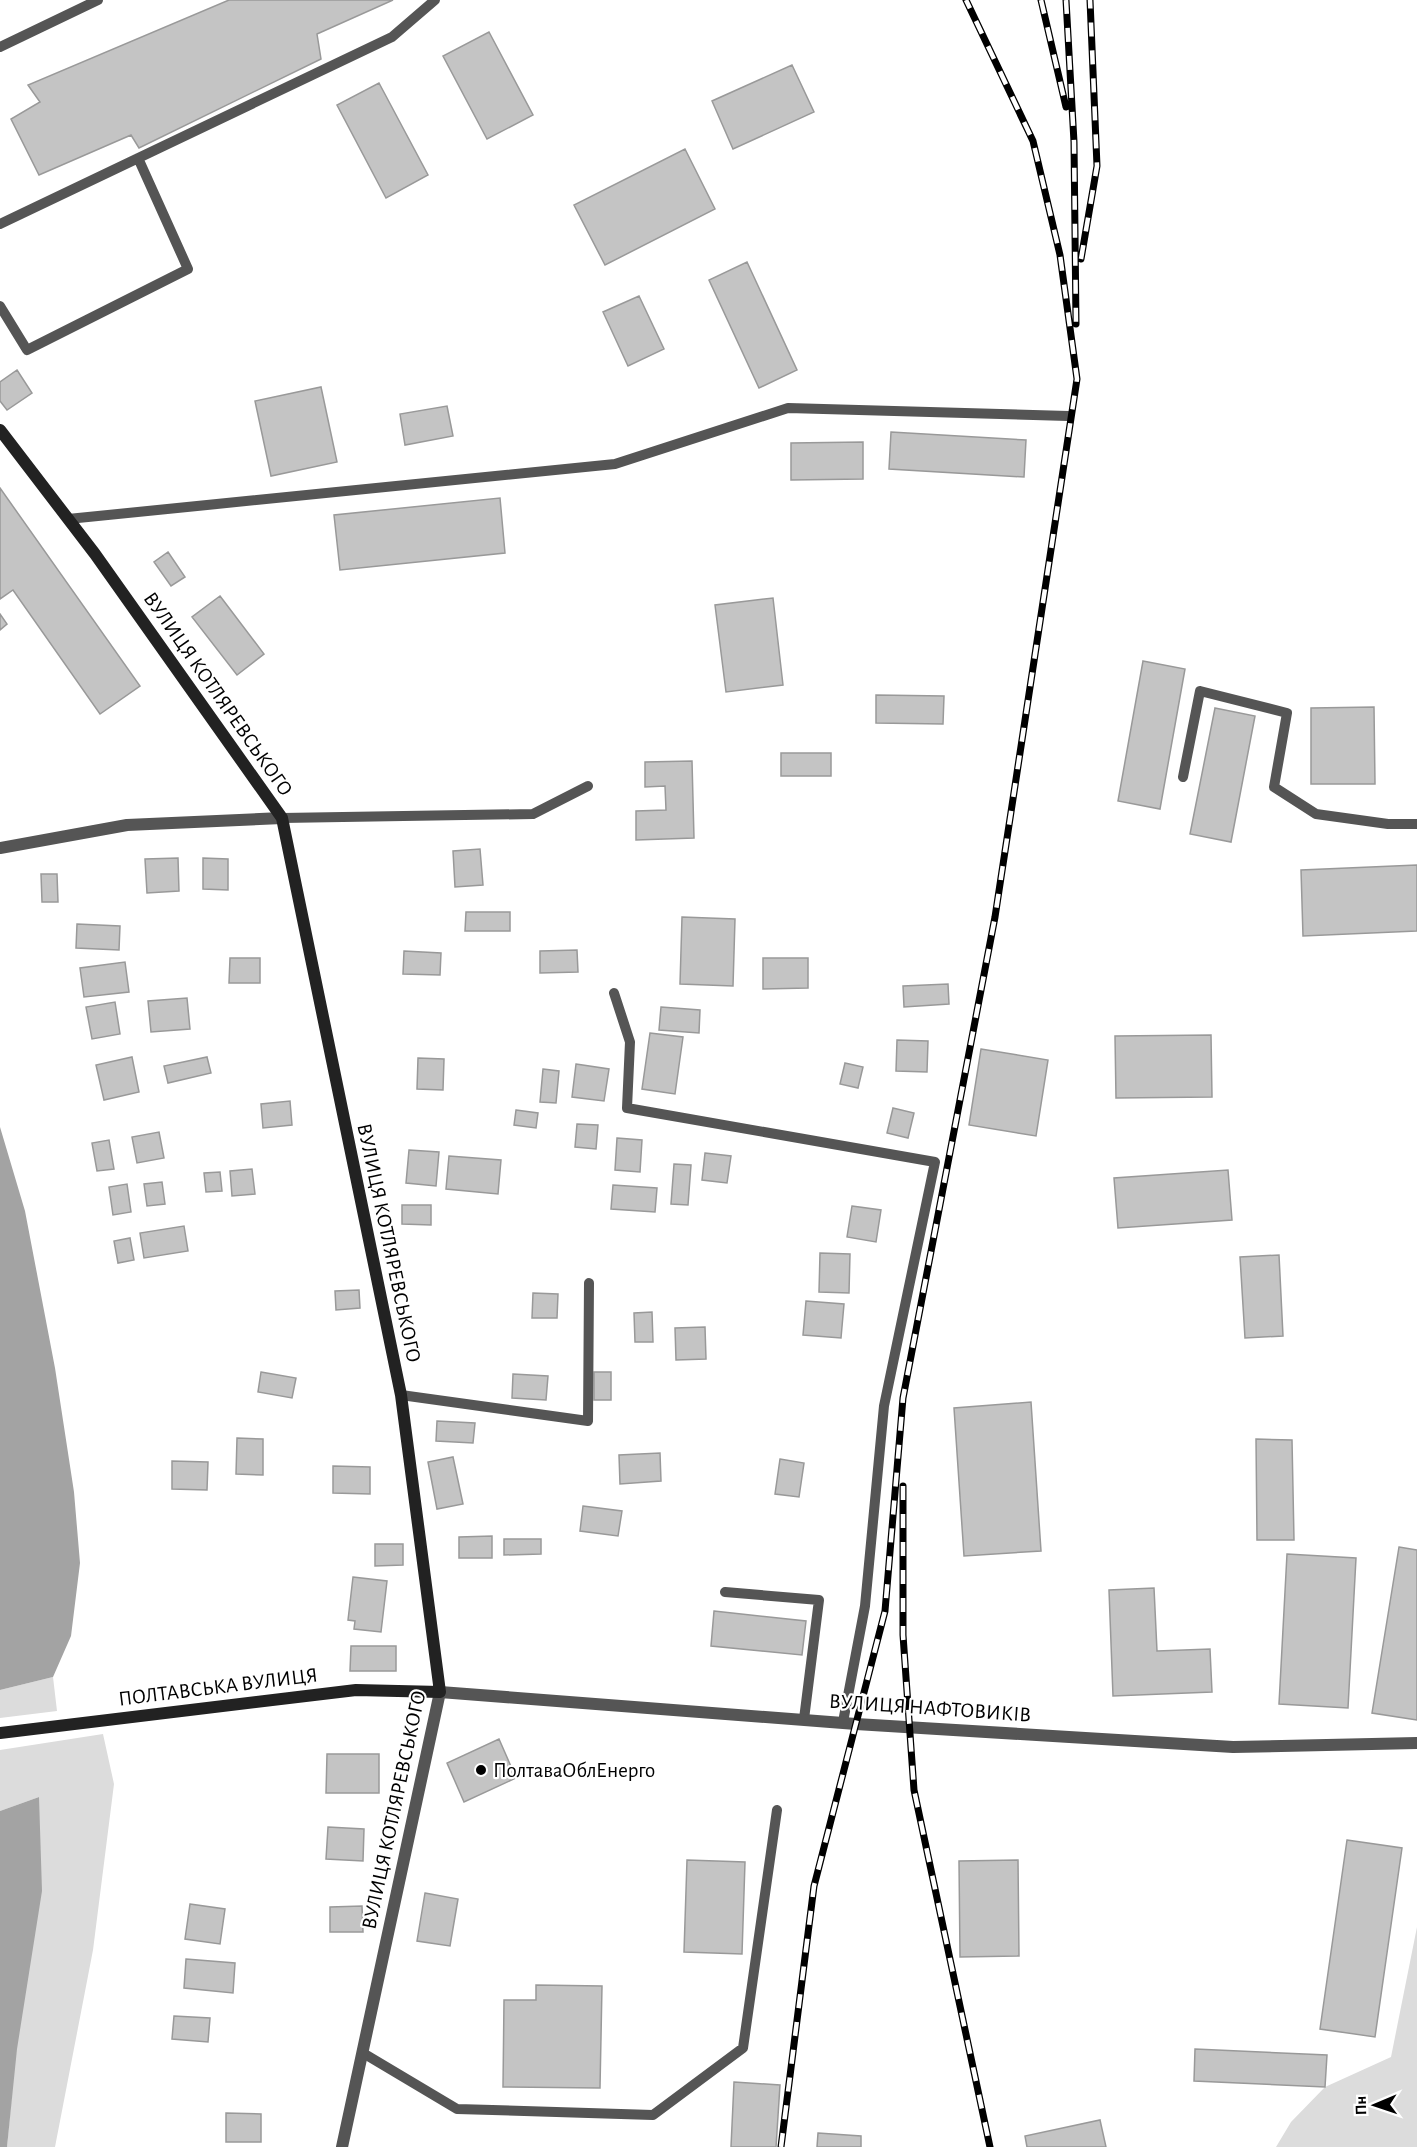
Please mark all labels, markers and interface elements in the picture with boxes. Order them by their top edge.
street label: ВУЛИЦЯ КОТЛЯРЕВСЬКОГО [139,588,297,800]
street label: ВУЛИЦЯ КОТЛЯРЕВСЬКОГО [353,1122,425,1364]
street label: ПОЛТАВСЬКА ВУЛИЦЯ [117,1664,319,1710]
street label: ВУЛИЦЯ КОТЛЯРЕВСЬКОГО [358,1689,430,1931]
street label: ВУЛИЦЯ НАФТОВИКІВ [828,1690,1032,1726]
place label: ПолтаваОблЕнерго [493,1760,655,1781]
marker: ПолтаваОблЕнерго [474,1763,488,1777]
north arrow [1345,2075,1405,2135]
text: Пн [1353,2095,1369,2116]

